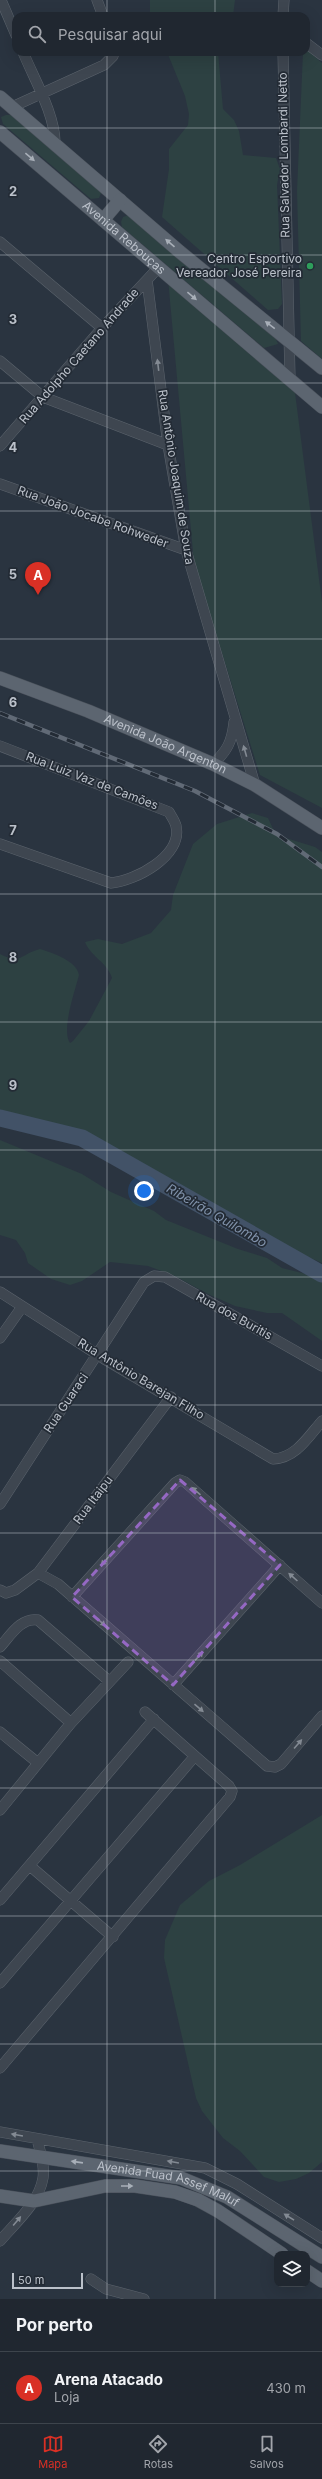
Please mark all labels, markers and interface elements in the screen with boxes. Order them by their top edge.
search box [12,12,310,56]
icon: search [26,23,48,45]
text: Pesquisar aqui [58,25,162,44]
street label: Rua Salvador Lombardi Netto [275,72,292,238]
one-way arrow [24,152,35,161]
text: 2 [9,183,17,199]
street label: Avenida Rebouças [80,198,169,277]
one-way arrow [165,238,175,247]
place label: Centro Esportivo Vereador José Pereira [176,251,302,280]
marker: Centro Esportivo Vereador José Pereira [305,261,315,271]
street label: Rua Adolpho Caetano Andrade [16,285,142,427]
one-way arrow [187,291,198,300]
text: 3 [9,311,17,327]
one-way arrow [265,321,276,330]
one-way arrow [155,359,161,371]
street label: Rua Antônio Joaquim de Souza [155,388,198,566]
text: 4 [9,439,18,455]
street label: Rua João Jocabe Rohweder [16,482,171,551]
pin: A [25,562,51,595]
text: 5 [9,566,17,582]
text: 6 [9,694,17,710]
street label: Avenida João Argenton [102,711,229,777]
one-way arrow [242,744,248,756]
street label: Rua Luiz Vaz de Camões [24,748,160,813]
text: 7 [9,822,17,838]
text: 8 [9,949,17,965]
text: 9 [9,1077,17,1093]
water label: Ribeirão Quilombo [164,1180,270,1250]
your location [134,1181,154,1201]
street label: Rua dos Buritis [193,1288,275,1343]
street label: Rua Antônio Barejan Filho [75,1335,207,1422]
street label: Rua Guaraci [40,1370,91,1435]
street label: Rua Itaipu [70,1473,116,1527]
one-way arrow [191,1487,200,1496]
one-way arrow [100,1555,109,1566]
one-way arrow [288,1572,298,1582]
one-way arrow [96,1618,107,1627]
one-way arrow [194,1651,204,1661]
one-way arrow [194,1703,205,1712]
one-way arrow [294,1738,303,1749]
one-way arrow [11,2132,23,2138]
street label: Avenida Fuad Assef Maluf [96,2158,243,2210]
one-way arrow [71,2159,83,2165]
one-way arrow [167,2159,179,2165]
one-way arrow [121,2183,134,2189]
one-way arrow [284,2213,294,2221]
one-way arrow [12,2216,21,2226]
map controls [274,2251,310,2287]
button: layers [274,2251,310,2287]
scale bar [12,2271,83,2290]
text: 50 m [18,2273,44,2287]
text: Por perto [16,2315,93,2335]
text: Arena Atacado [54,2370,163,2389]
text: A [24,2380,34,2396]
text: 430 m [266,2380,306,2396]
text: Loja [54,2389,80,2405]
tab: Mapa [38,2433,67,2471]
tab: Rotas [144,2433,173,2471]
tab: Salvos [249,2433,284,2471]

